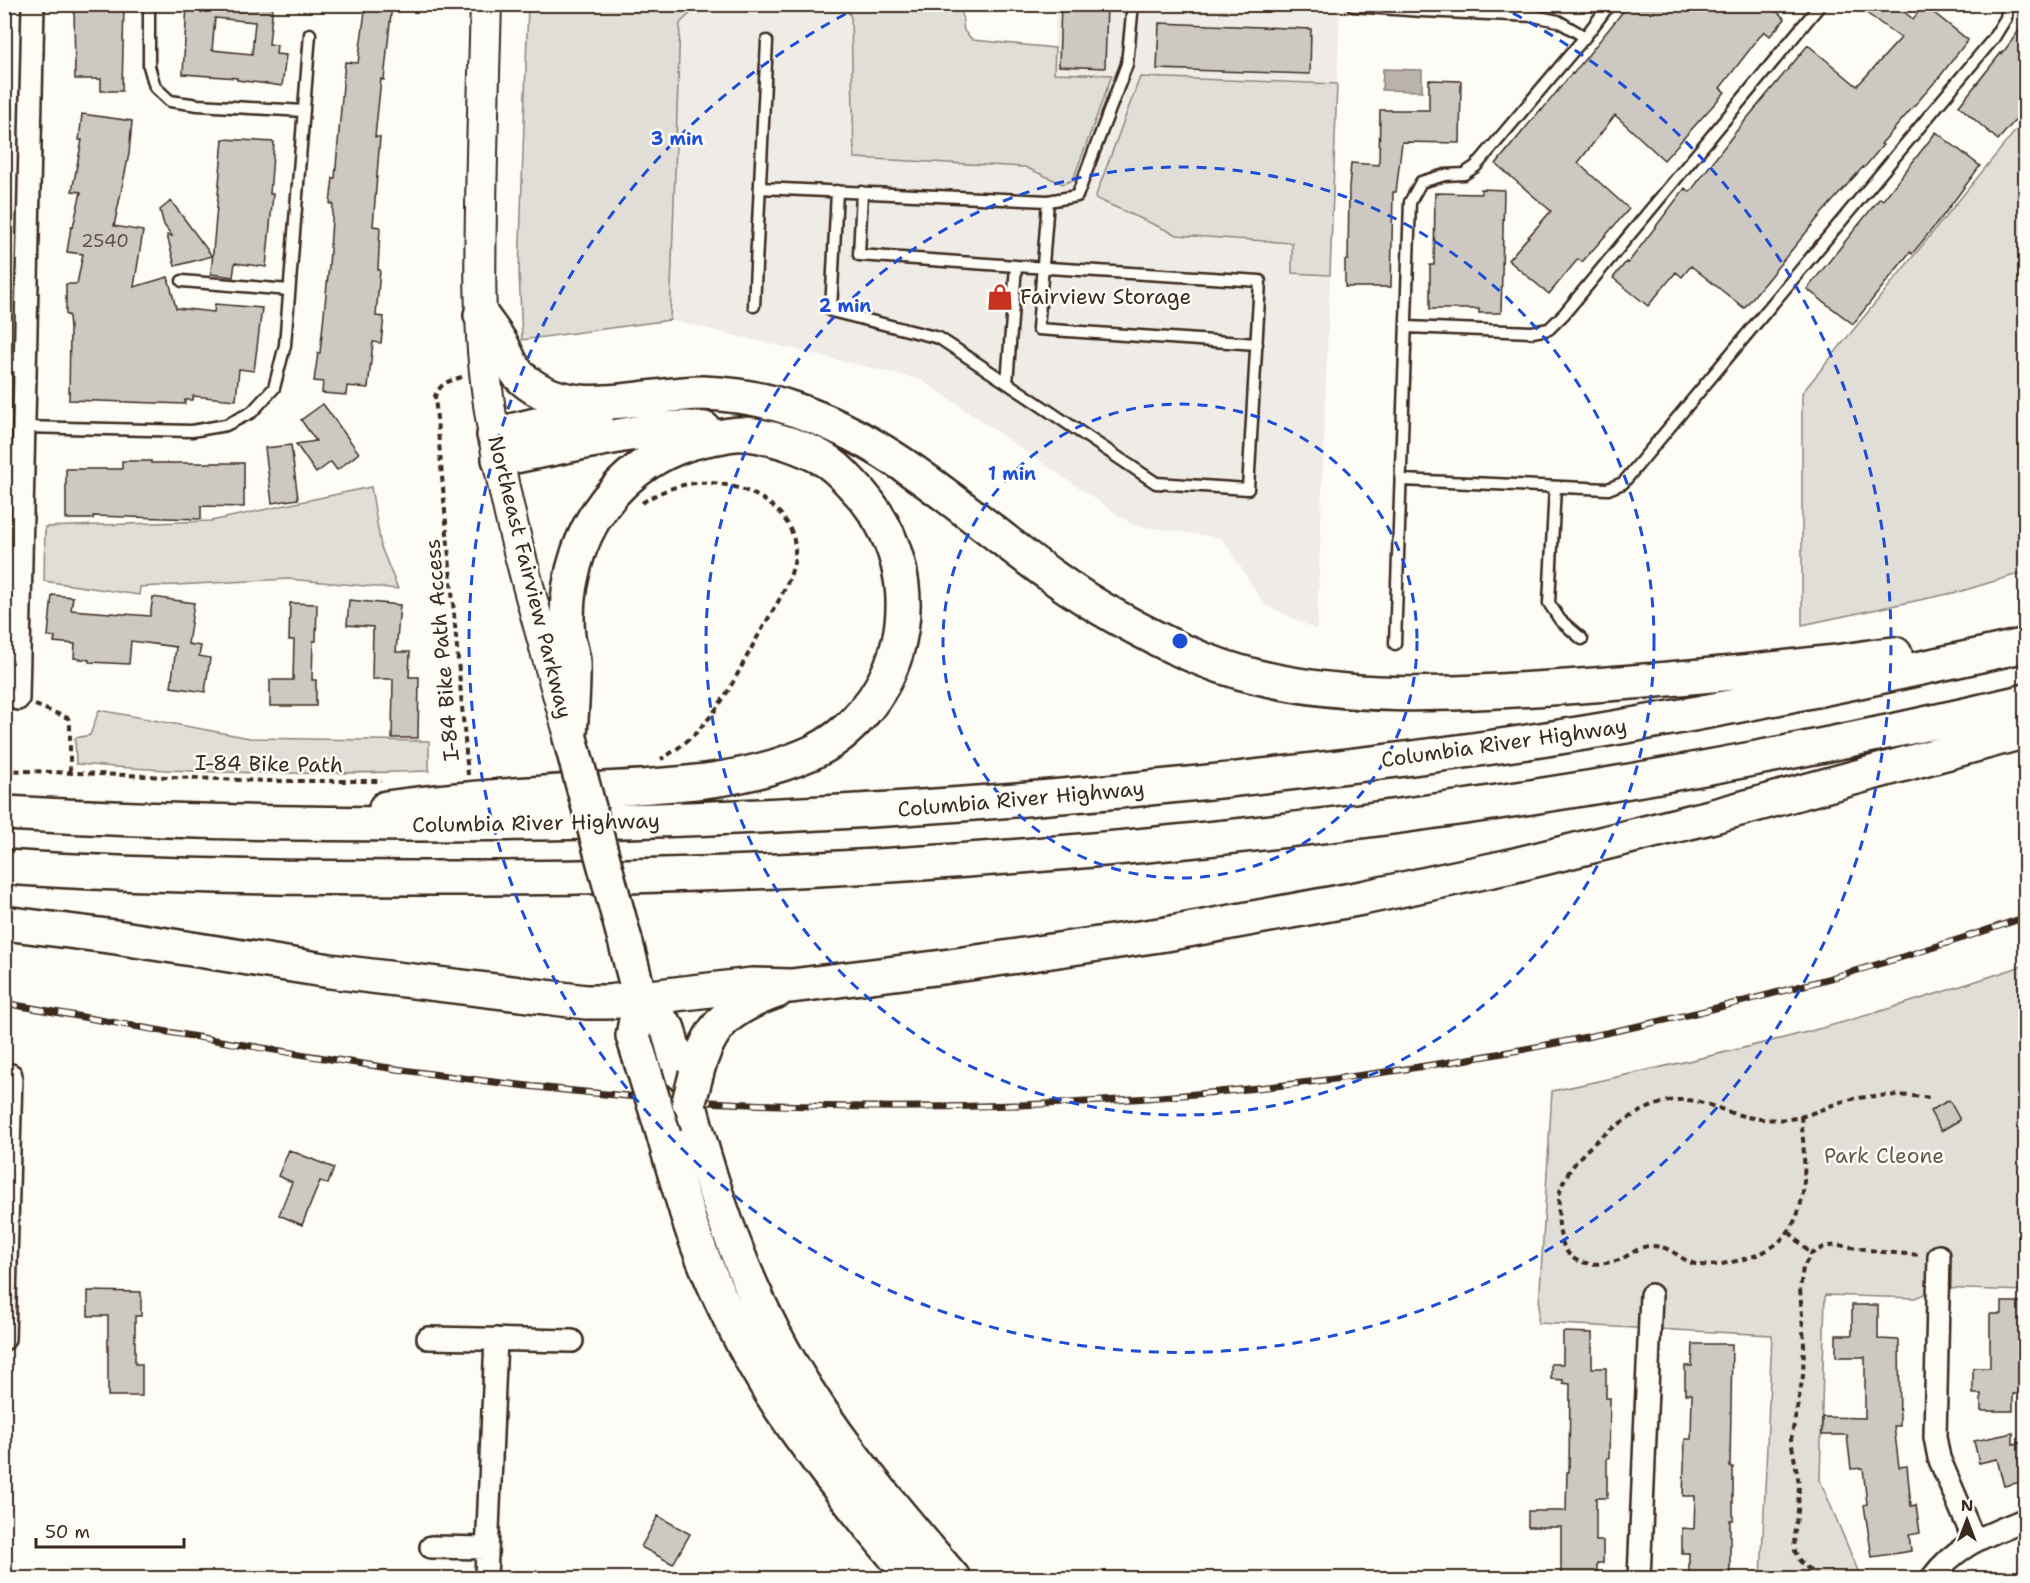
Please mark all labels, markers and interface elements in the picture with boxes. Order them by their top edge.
text: 3 min [651,127,703,151]
house number: 2540 [81,229,129,253]
shop icon: Fairview Storage [985,282,1015,312]
place label: Fairview Storage [1020,283,1191,311]
text: 2 min [819,294,871,318]
street label: Northeast Fairview Parkway [481,433,579,721]
text: 1 min [988,462,1036,486]
street label: I-84 Bike Path Access [418,538,466,762]
centre of rings [1170,631,1190,651]
street label: Columbia River Highway [1379,712,1629,774]
street label: I-84 Bike Path [195,749,343,779]
street label: Columbia River Highway [896,774,1146,824]
street label: Columbia River Highway [412,807,660,839]
park label: Park Cleone [1824,1142,1944,1170]
north arrow [1937,1490,1997,1550]
text: N [1961,1495,1973,1516]
scale bar [36,1511,184,1549]
text: 50 m [45,1520,90,1544]

